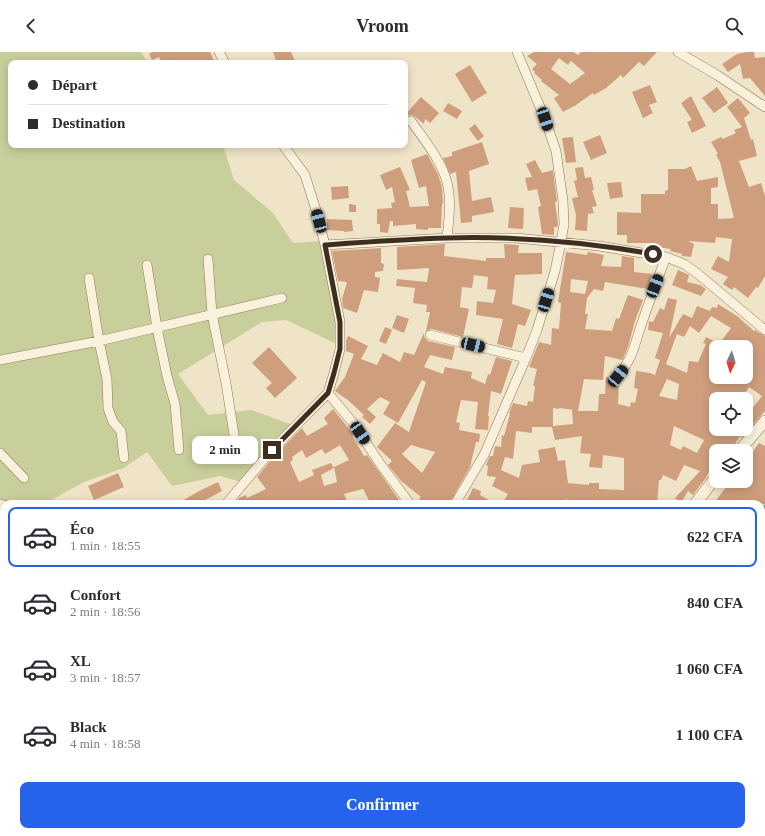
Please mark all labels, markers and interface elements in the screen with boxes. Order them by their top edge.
icon: back [20,15,42,37]
icon: search [723,15,745,37]
text: Vroom [356,16,409,36]
text: Départ [52,77,97,93]
car [536,106,554,132]
text: Destination [52,115,125,131]
car [310,208,328,234]
route start [644,245,662,263]
car [645,273,665,299]
car [537,287,555,313]
car [460,336,486,354]
north arrow [709,340,753,384]
map controls [709,340,753,488]
car [606,363,630,389]
button: locate [709,392,753,436]
car [348,420,372,446]
callout: 2 min [192,436,258,464]
route end [263,441,281,459]
text: 2 min [209,442,241,457]
button: layers [709,444,753,488]
icon: car [22,519,58,555]
text: Éco [70,521,94,537]
text: 622 CFA [687,529,743,545]
text: 1 min · 18:55 [70,538,140,553]
icon: car [22,585,58,621]
text: Confort [70,587,121,603]
text: 840 CFA [687,595,743,611]
text: 2 min · 18:56 [70,604,140,619]
icon: car [22,651,58,687]
text: XL [70,653,91,669]
text: 1 060 CFA [676,661,743,677]
text: 3 min · 18:57 [70,670,140,685]
icon: car [22,717,58,753]
text: Black [70,719,107,735]
text: 1 100 CFA [676,727,743,743]
text: 4 min · 18:58 [70,736,140,751]
button: Confirmer [20,782,745,828]

